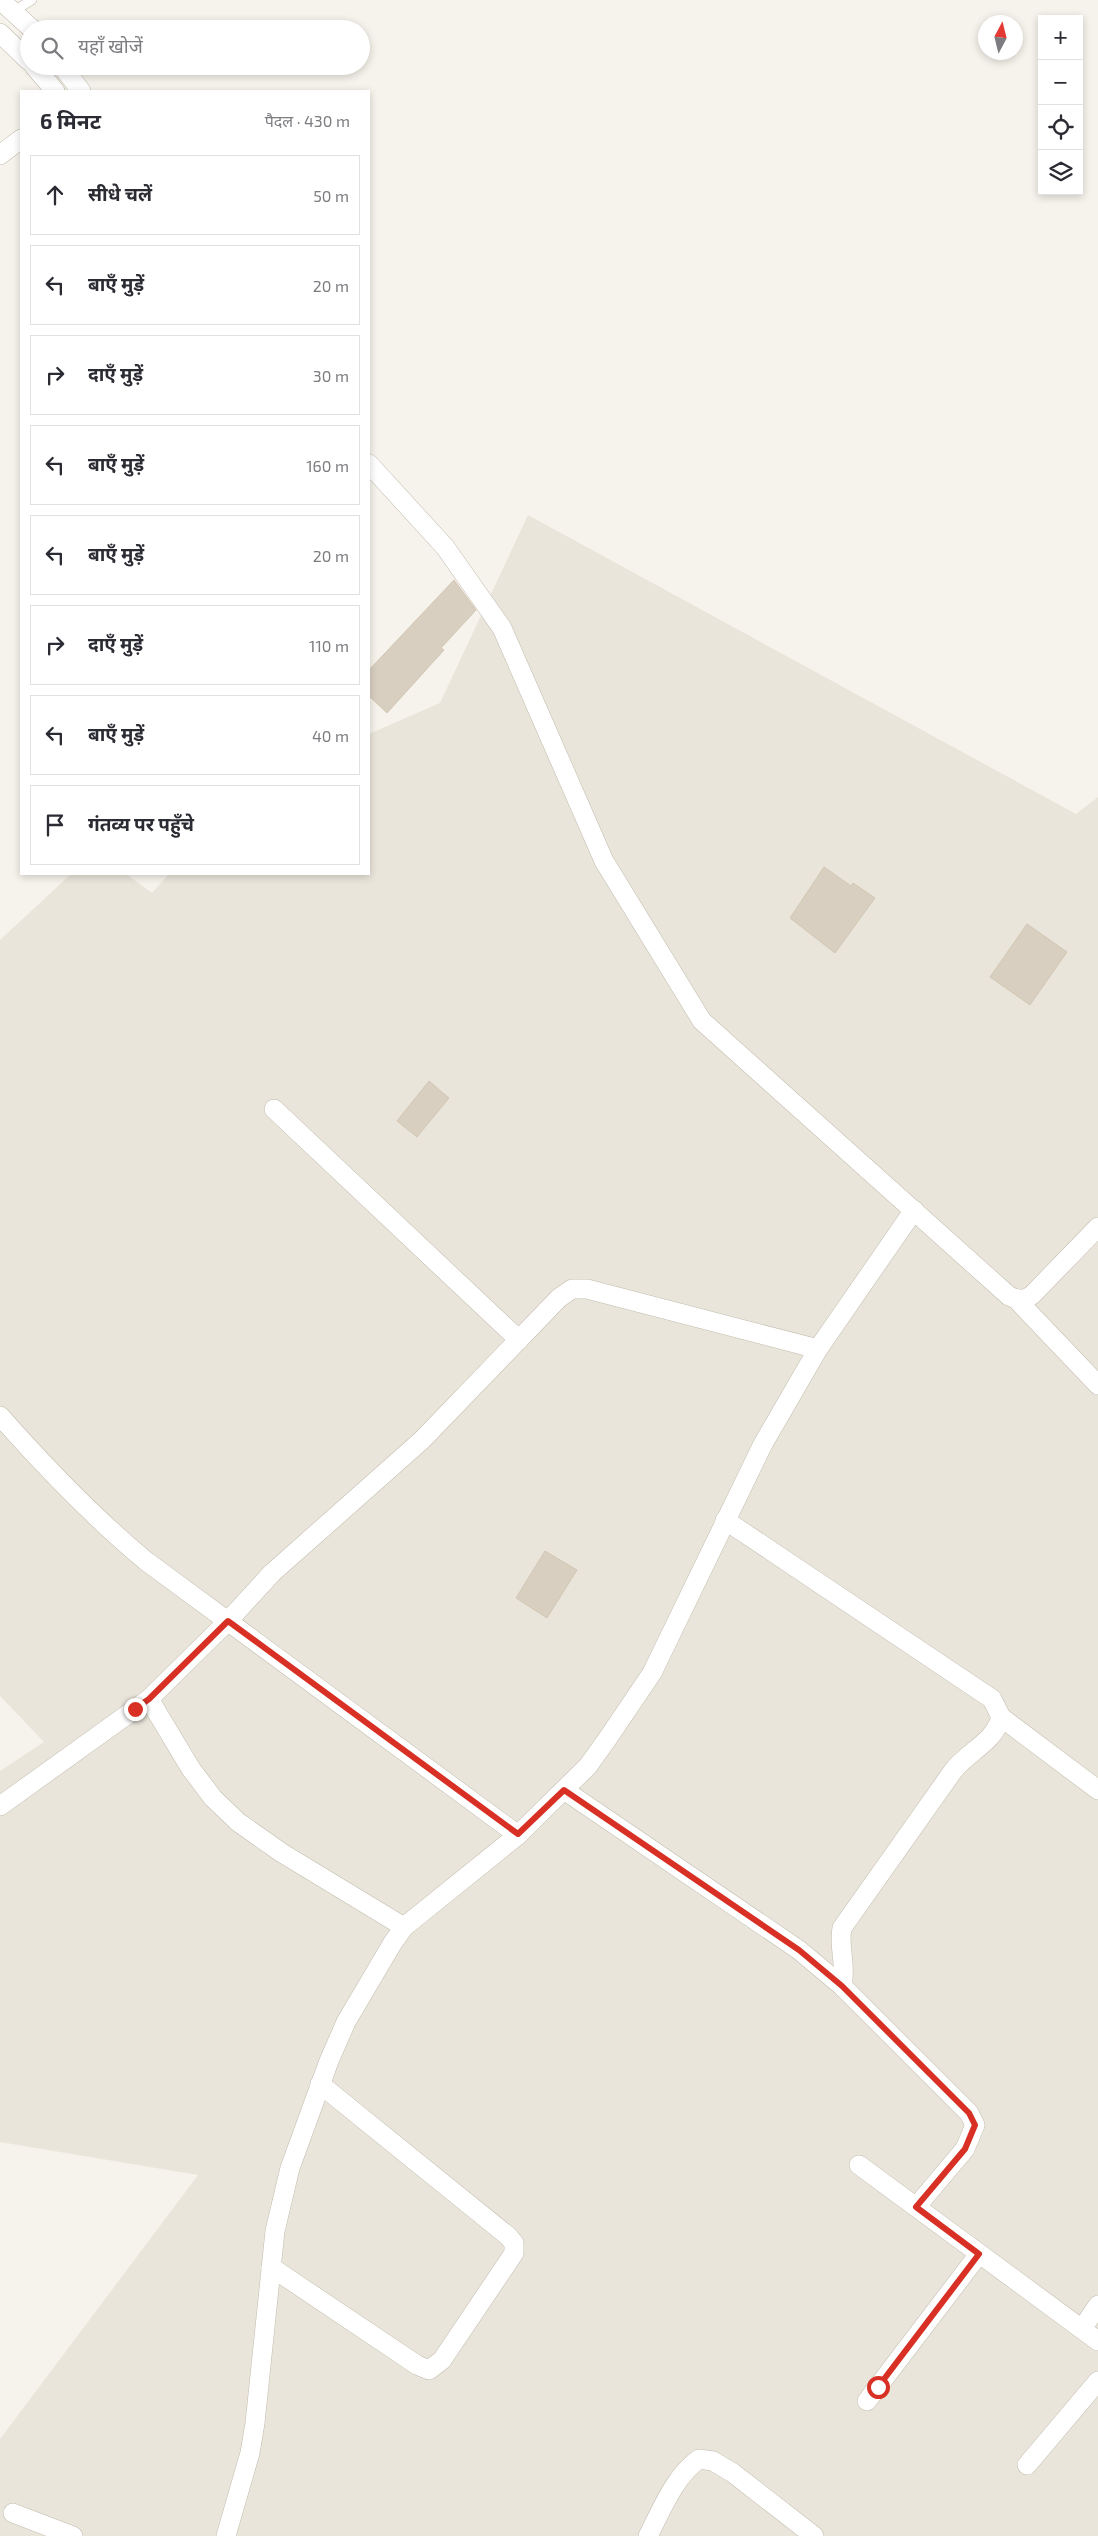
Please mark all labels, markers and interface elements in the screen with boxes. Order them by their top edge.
north arrow [978,15,1023,60]
map controls [1038,15,1083,195]
button: + [1038,15,1083,60]
search box [20,20,370,75]
icon: search [38,34,66,62]
text: यहाँ खोजें [78,34,143,57]
button: − [1038,60,1083,105]
button: locate [1038,105,1083,150]
text: 6 मिनट [40,108,101,133]
text: पैदल · 430 m [265,111,350,130]
button: layers [1038,150,1083,195]
icon: ahead [41,181,69,209]
text: सीधे चलें [88,182,152,205]
text: 50 m [313,186,349,205]
icon: left [41,271,69,299]
text: बाएँ मुड़ें [88,272,144,295]
text: 20 m [313,276,349,295]
icon: right [41,361,69,389]
text: दाएँ मुड़ें [88,362,143,385]
text: 30 m [313,366,349,385]
icon: left [41,451,69,479]
text: बाएँ मुड़ें [88,452,144,475]
text: 160 m [306,456,349,475]
icon: left [41,541,69,569]
text: बाएँ मुड़ें [88,542,144,565]
text: 20 m [313,546,349,565]
icon: right [41,631,69,659]
text: दाएँ मुड़ें [88,632,143,655]
text: 110 m [309,636,349,655]
icon: left [41,721,69,749]
text: बाएँ मुड़ें [88,722,144,745]
text: 40 m [312,726,349,745]
icon: arrive [41,811,69,839]
text: गंतव्य पर पहुँचे [88,812,194,835]
route end [124,1698,147,1721]
route start [867,2376,890,2399]

